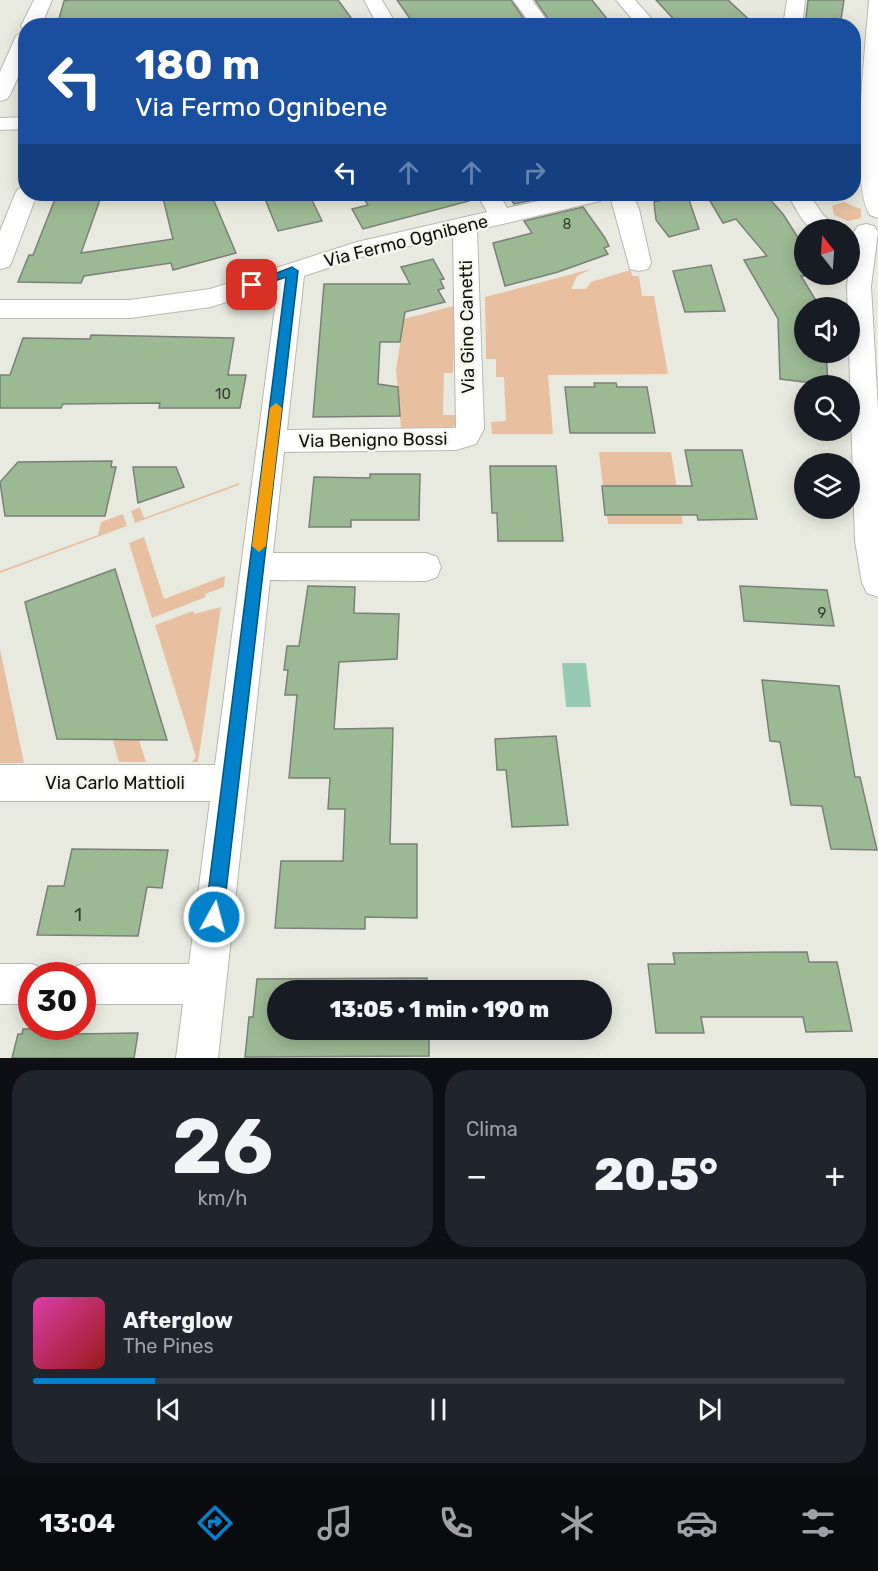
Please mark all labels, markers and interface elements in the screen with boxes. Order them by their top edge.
text: 180 m [135,40,260,90]
icon: left [36,42,114,120]
text: Via Fermo Ognibene [135,91,388,123]
icon: left [329,156,362,189]
icon: ahead [392,156,425,189]
icon: ahead [455,156,488,189]
icon: right [518,156,551,189]
street label: Via Fermo Ognibene [322,210,490,272]
house number: 8 [563,216,572,233]
north arrow [794,219,860,285]
map controls [794,219,860,519]
pin [226,259,277,310]
street label: Via Gino Canetti [455,260,479,394]
icon: arrive [235,268,268,301]
button: sound [794,297,860,363]
button: search [794,375,860,441]
house number: 10 [215,385,231,403]
street label: Via Benigno Bossi [298,428,448,452]
button: layers [794,453,860,519]
house number: 9 [818,604,827,622]
street label: Via Carlo Mattioli [45,772,185,794]
position arrow [182,885,246,949]
house number: 1 [74,904,82,926]
speed limit sign: 30 [18,962,96,1040]
text: 13:05 · 1 min · 190 m [330,996,549,1023]
text: 26 [172,1100,273,1193]
text: Clima [466,1117,518,1141]
text: 20.5° [594,1148,718,1201]
text: − [466,1156,487,1195]
text: + [824,1156,845,1195]
text: km/h [198,1186,247,1210]
text: Afterglow [123,1307,233,1334]
text: The Pines [123,1334,214,1358]
icon: previous [152,1393,185,1426]
icon: pause [422,1393,455,1426]
icon: next [693,1393,726,1426]
icon: directions [194,1502,236,1544]
icon: music [314,1502,356,1544]
icon: phone [435,1502,477,1544]
icon: climate [556,1502,598,1544]
icon: car [676,1502,718,1544]
icon: filters [797,1502,839,1544]
text: 13:04 [39,1507,115,1539]

